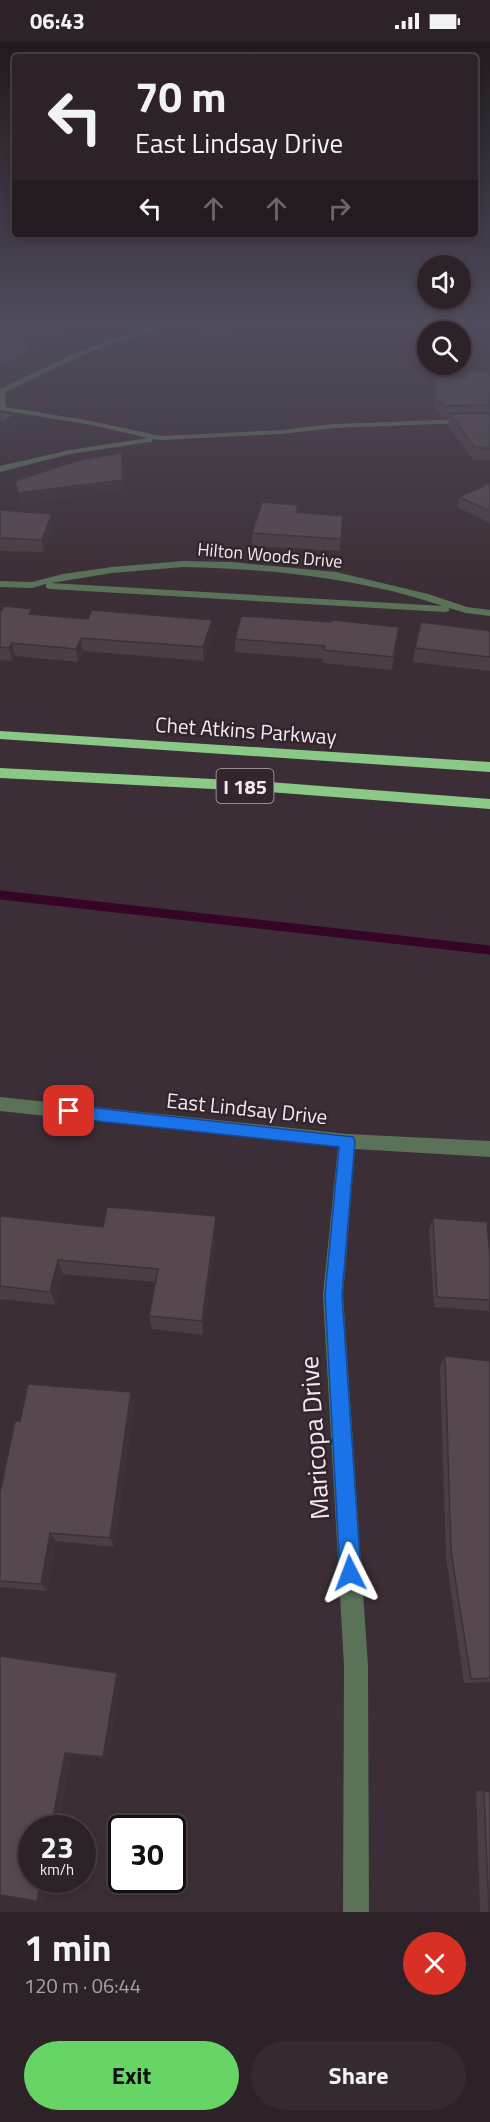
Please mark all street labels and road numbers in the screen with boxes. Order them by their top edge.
street label: Hilton Woods Drive [196,535,344,575]
street label: Chet Atkins Parkway [154,708,338,752]
road number: I 185 [216,769,274,803]
street label: East Lindsay Drive [165,1084,329,1132]
street label: Maricopa Drive [289,1355,339,1521]

